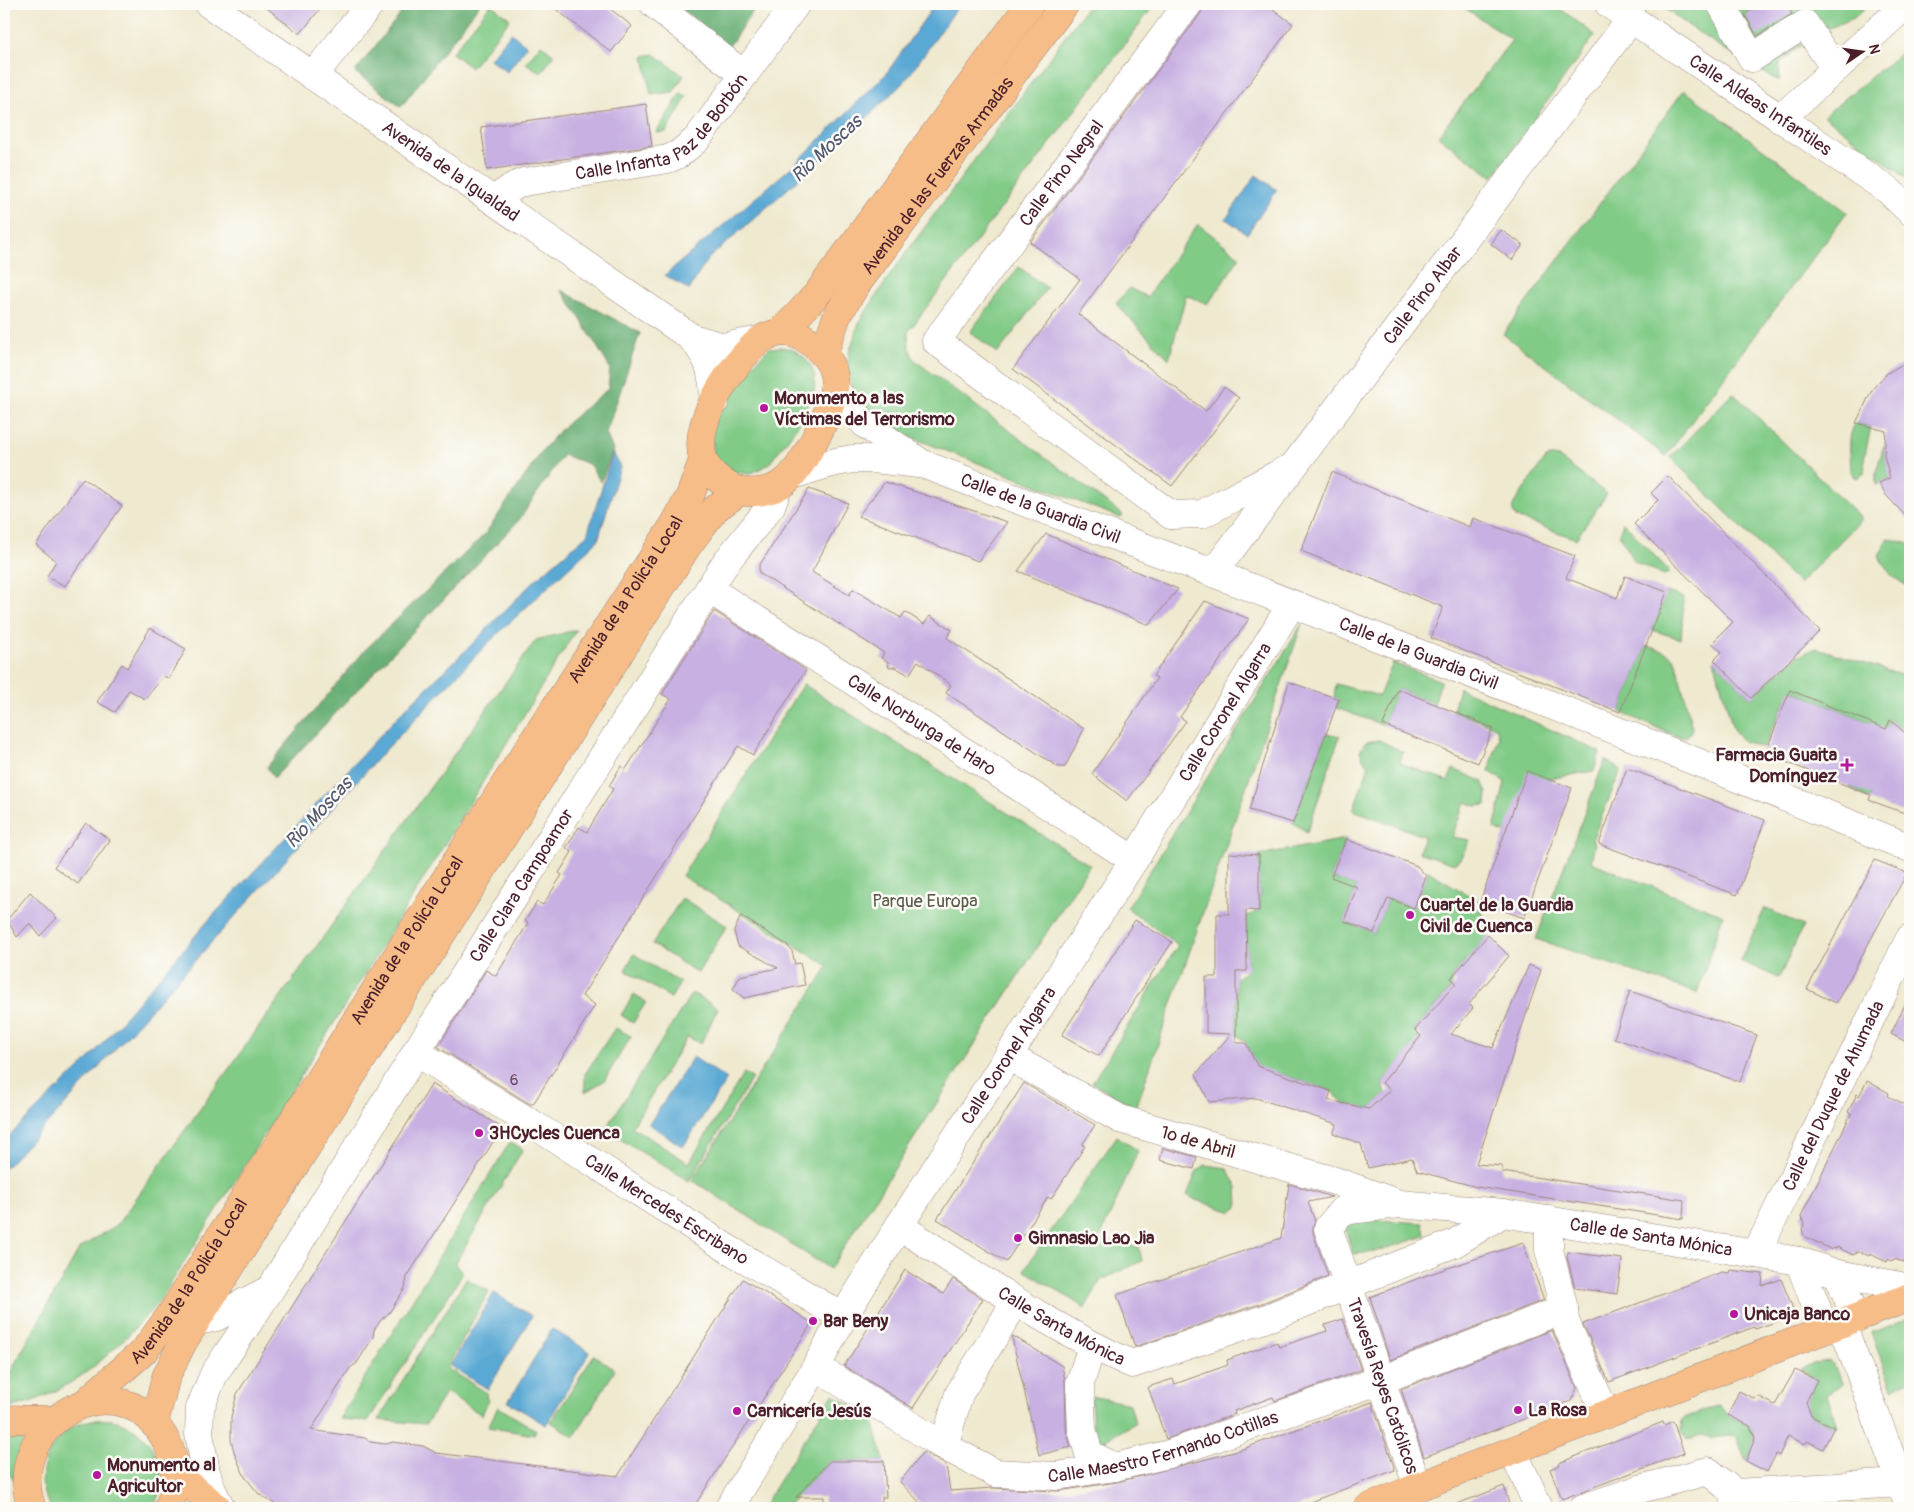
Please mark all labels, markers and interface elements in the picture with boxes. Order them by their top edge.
north arrow [1836,28,1886,78]
text: N [1865,43,1884,56]
street label: Calle Aldeas Infantiles [1685,50,1836,161]
street label: Calle Infanta Paz de Borbón [574,69,753,186]
street label: Avenida de las Fuerzas Armadas [857,72,1019,279]
water label: Rio Moscas [786,108,869,188]
street label: Avenida de la Igualdad [377,116,524,227]
street label: Calle Pino Negral [1015,116,1109,231]
street label: Calle Pino Albar [1378,241,1468,349]
place label: Monumento a las Víctimas del Terrorismo [774,387,955,431]
marker: Monumento a las Víctimas del Terrorismo [758,402,770,414]
street label: Calle de la Guardia Civil [957,468,1124,549]
street label: Avenida de la Policía Local [563,512,689,688]
street label: Calle de la Guardia Civil [1335,612,1502,695]
street label: Calle Coronel Algarra [1174,639,1277,786]
street label: Calle Norburga de Haro [843,669,1001,781]
place label: Farmacia Guaita Domínguez [1715,744,1838,788]
marker: Farmacia Guaita Domínguez [1841,759,1853,771]
water label: Rio Moscas [280,770,359,853]
street label: Calle Clara Campoamor [465,804,579,967]
street label: Avenida de la Policía Local [345,852,469,1029]
park label: Parque Europa [872,890,978,913]
place label: Cuartel de la Guardia Civil de Cuenca [1420,894,1574,938]
marker: Cuartel de la Guardia Civil de Cuenca [1404,909,1416,921]
street label: Calle Coronel Algarra [956,983,1062,1129]
street label: Calle del Duque de Ahumada [1777,997,1890,1195]
house number: 6 [510,1071,518,1090]
street label: 1º de Abril [1158,1121,1238,1164]
place label: 3HCycles Cuenca [489,1122,620,1145]
marker: 3HCycles Cuenca [473,1127,485,1139]
street label: Calle Mercedes Escribano [580,1149,753,1271]
street label: Avenida de la Policía Local [126,1194,253,1370]
street label: Calle de Santa Mónica [1568,1213,1734,1262]
place label: Gimnasio Lao Jia [1028,1227,1155,1250]
marker: Gimnasio Lao Jia [1012,1232,1024,1244]
street label: Calle Santa Mónica [993,1282,1129,1371]
street label: Travesía Reyes Católicos [1341,1295,1424,1477]
place label: Unicaja Banco [1744,1303,1851,1326]
marker: Unicaja Banco [1728,1308,1740,1320]
place label: Bar Beny [823,1310,888,1333]
marker: Bar Beny [807,1315,819,1327]
place label: La Rosa [1528,1399,1588,1422]
place label: Carnicería Jesús [747,1400,872,1423]
marker: La Rosa [1512,1404,1524,1416]
marker: Carnicería Jesús [731,1405,743,1417]
street label: Calle Maestro Fernando Cotillas [1047,1406,1281,1488]
place label: Monumento al Agricultor [107,1454,216,1498]
marker: Monumento al Agricultor [91,1469,103,1481]

